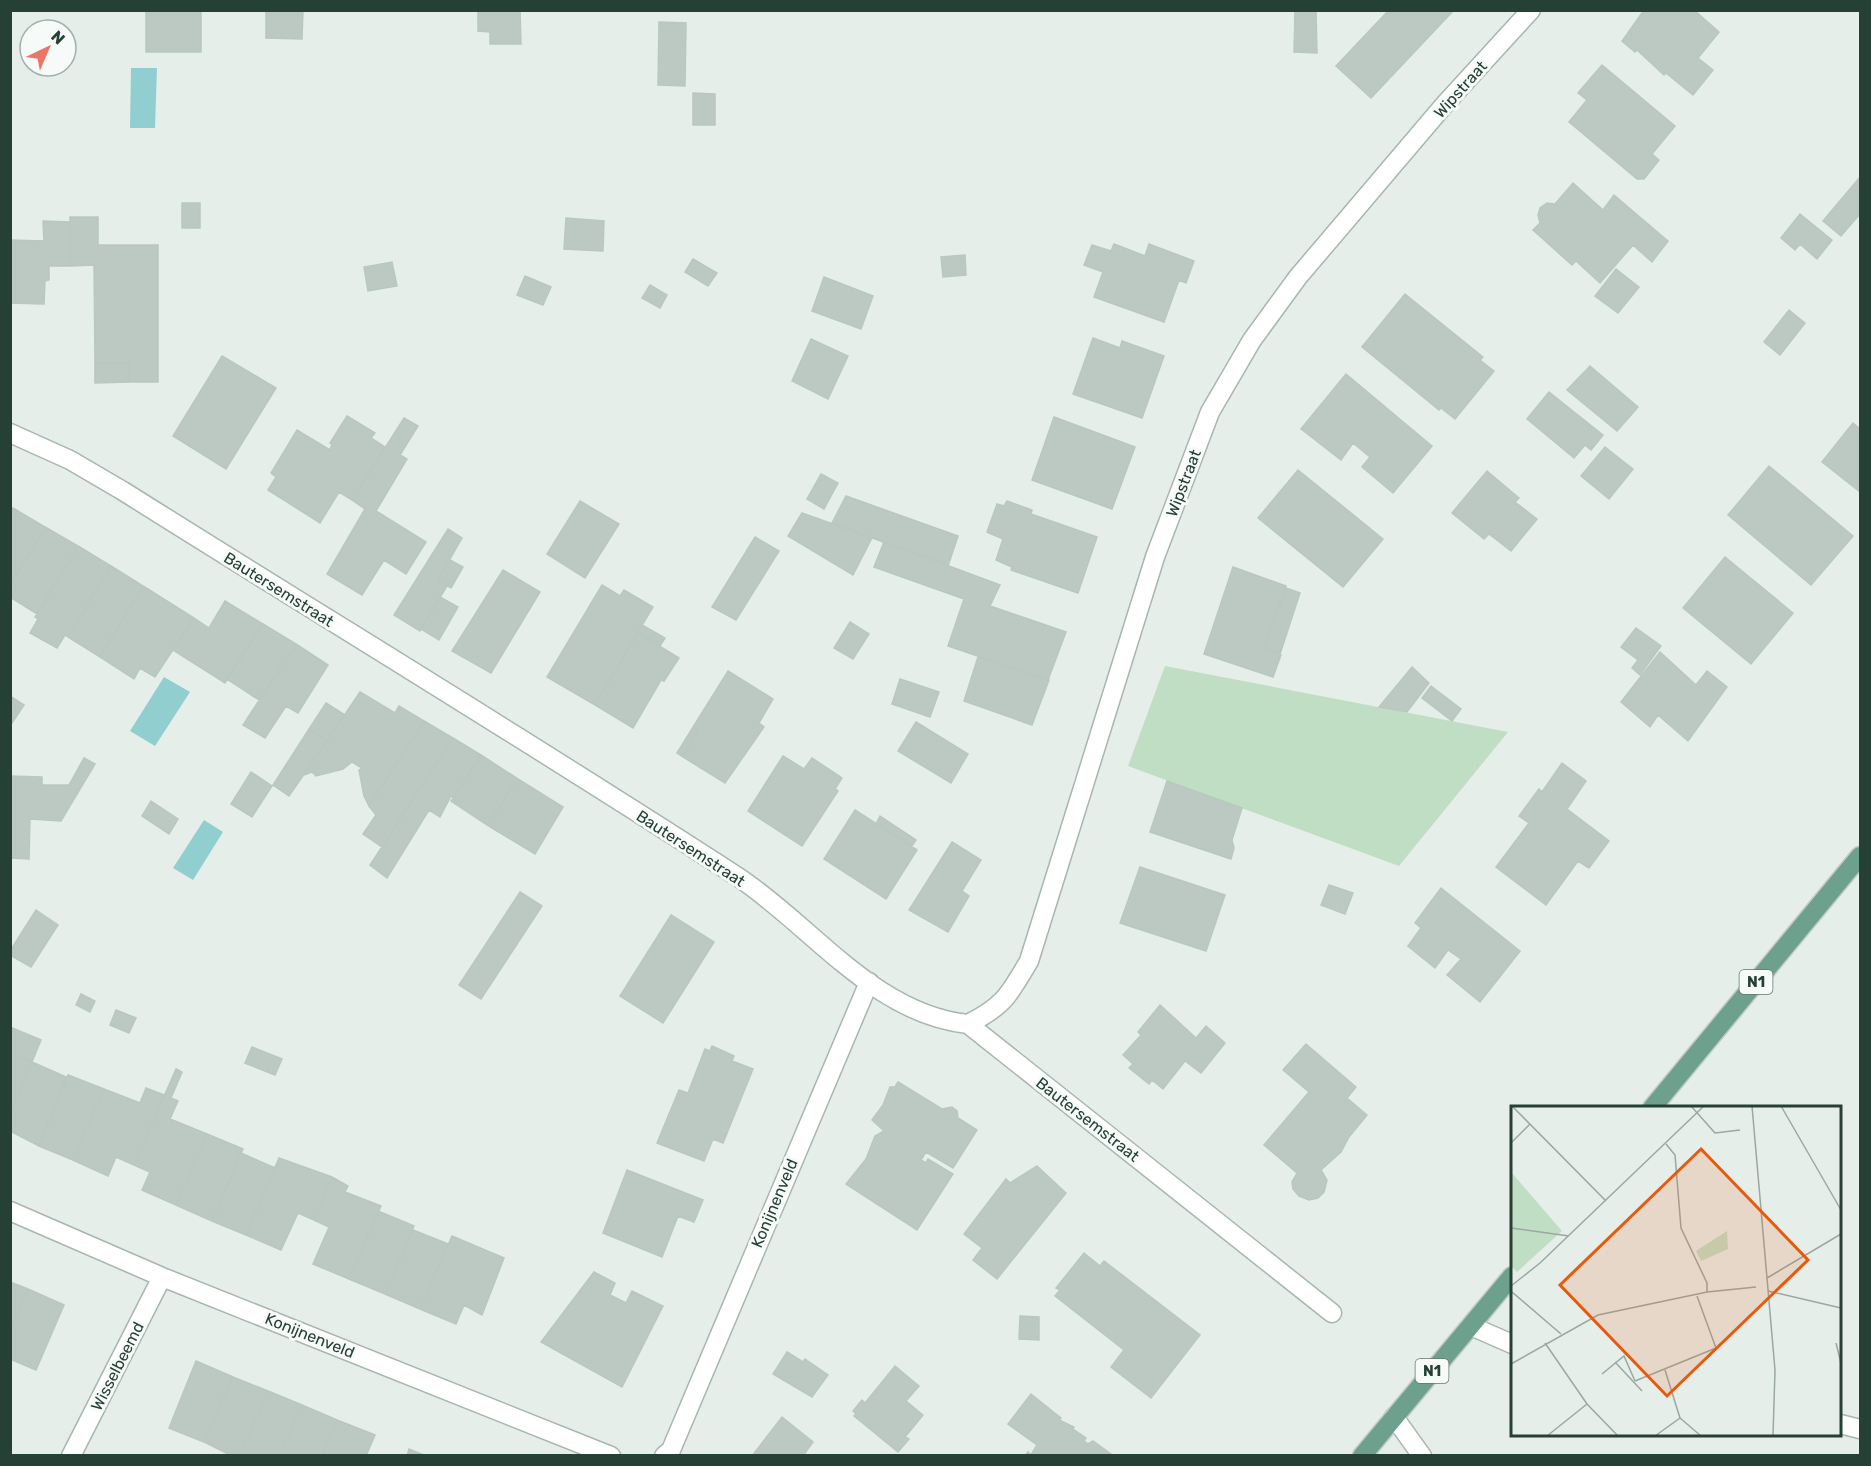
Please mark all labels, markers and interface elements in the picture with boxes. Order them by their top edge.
north arrow [18,18,78,78]
text: N [47,27,69,48]
street label: Wipstraat [1430,57,1491,122]
street label: Wipstraat [1162,447,1205,519]
street label: Bautersemstraat [220,548,337,631]
street label: Bautersemstraat [633,806,749,891]
road number: N1 [1740,970,1772,994]
street label: Bautersemstraat [1032,1073,1143,1166]
inset map [1511,1106,1841,1436]
street label: Konijnenveld [747,1156,802,1251]
street label: Konijnenveld [262,1309,357,1362]
street label: Wisselbeemd [87,1319,148,1414]
road number: N1 [1416,1359,1448,1383]

